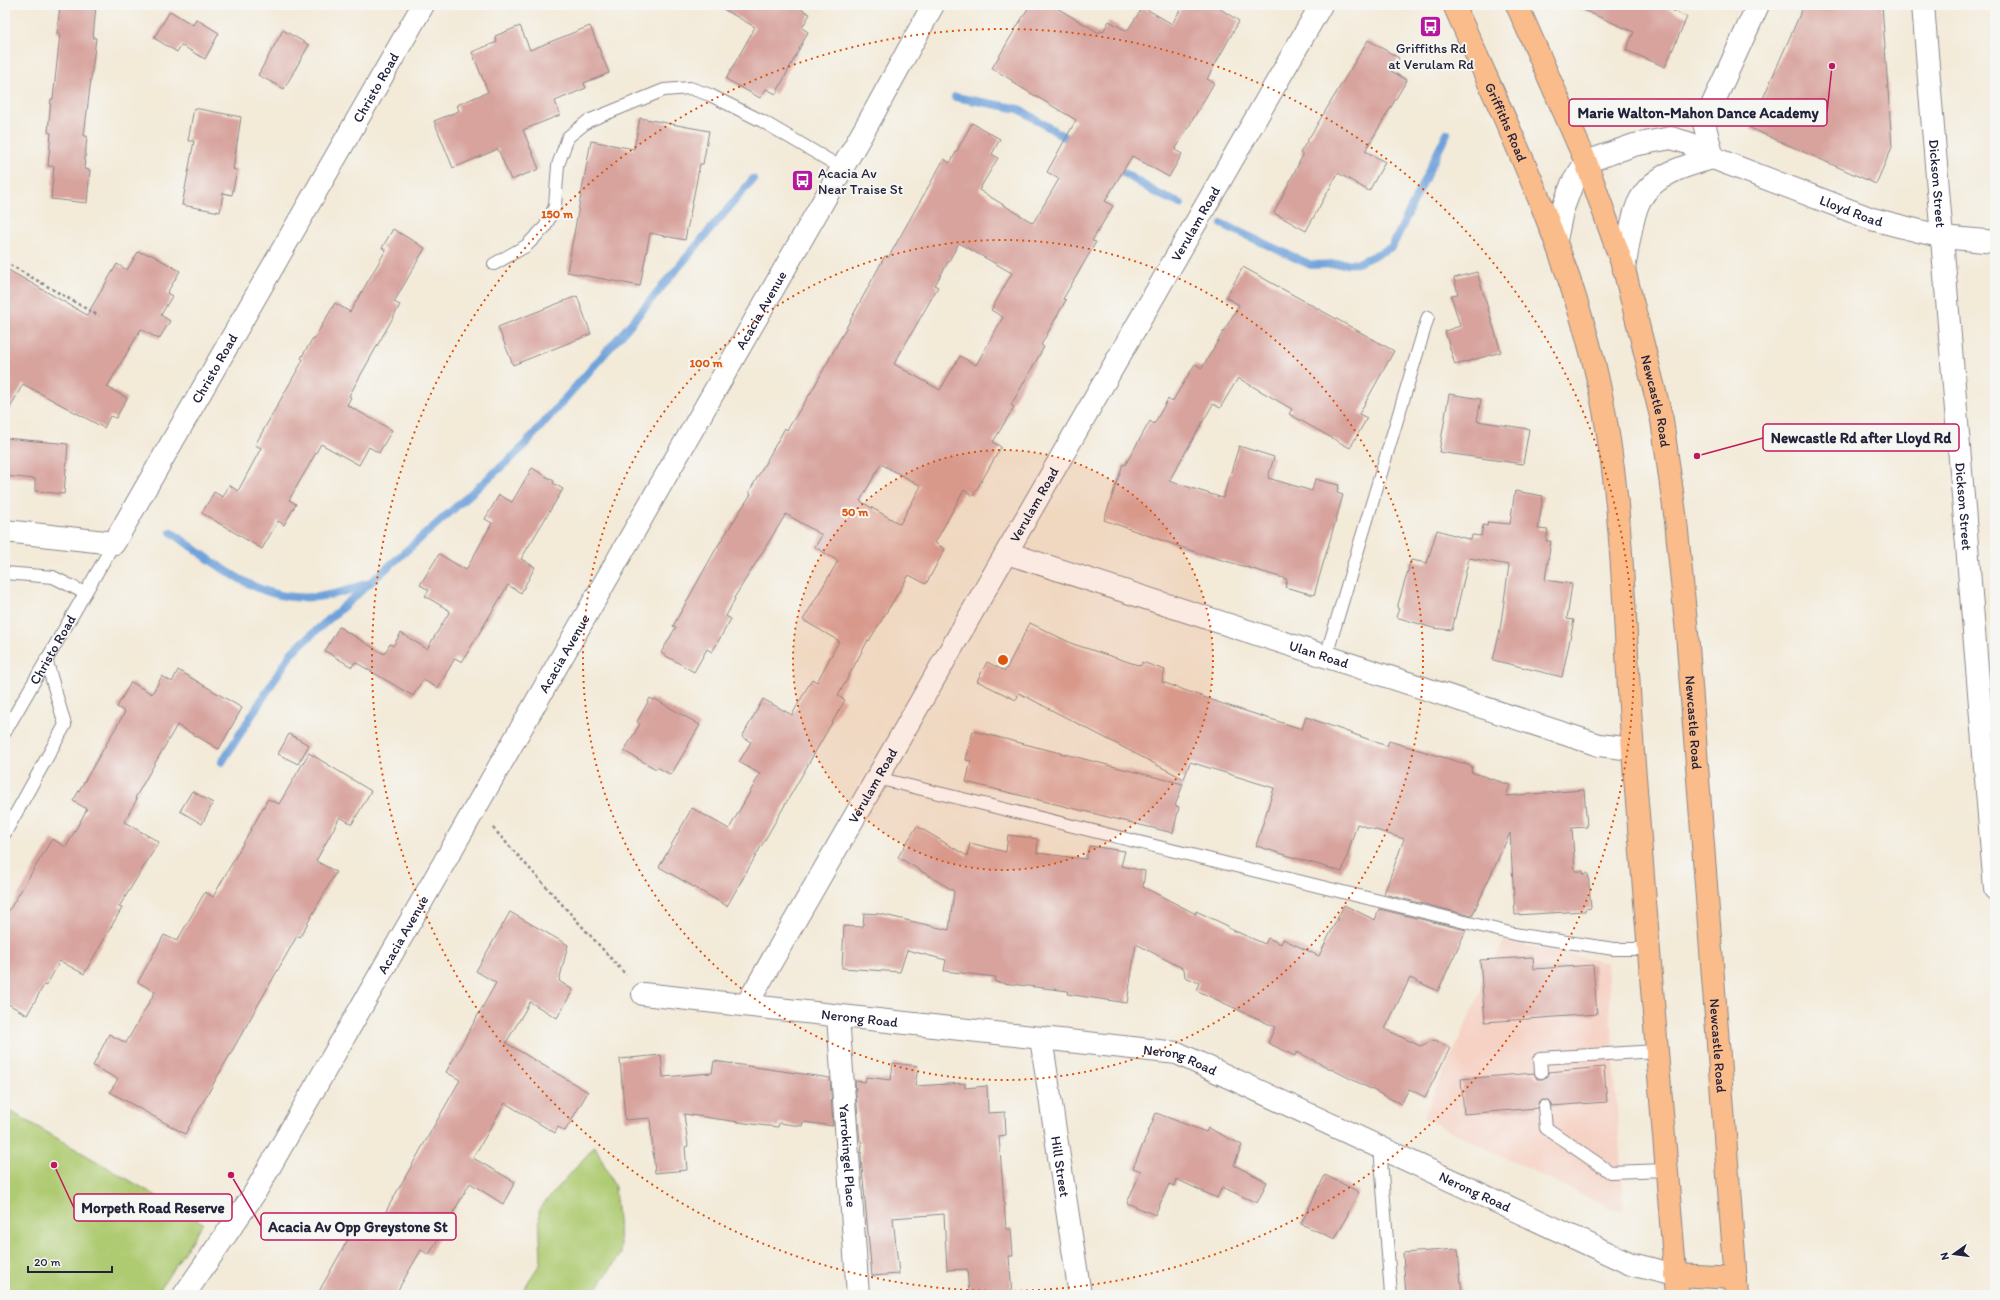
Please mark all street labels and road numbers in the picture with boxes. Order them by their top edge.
street label: Christo Road [349,49,403,125]
street label: Griffiths Road [1481,80,1531,164]
street label: Dickson Street [1925,139,1950,228]
street label: Verulam Road [1167,183,1224,264]
street label: Lloyd Road [1817,191,1885,230]
street label: Acacia Avenue [732,267,790,352]
street label: Christo Road [188,330,241,406]
street label: Newcastle Road [1637,353,1674,449]
street label: Dickson Street [1952,462,1976,551]
street label: Verulam Road [1006,464,1062,545]
street label: Christo Road [26,611,79,688]
street label: Acacia Avenue [535,611,593,696]
street label: Ulan Road [1287,637,1351,672]
street label: Newcastle Road [1682,675,1706,771]
street label: Verulam Road [844,745,901,826]
street label: Acacia Avenue [374,892,432,977]
street label: Newcastle Road [1706,998,1730,1094]
street label: Nerong Road [820,1005,899,1031]
street label: Nerong Road [1142,1041,1220,1079]
street label: Yarrokingel Place [836,1103,860,1208]
street label: Hill Street [1047,1135,1074,1198]
street label: Nerong Road [1437,1168,1514,1216]

